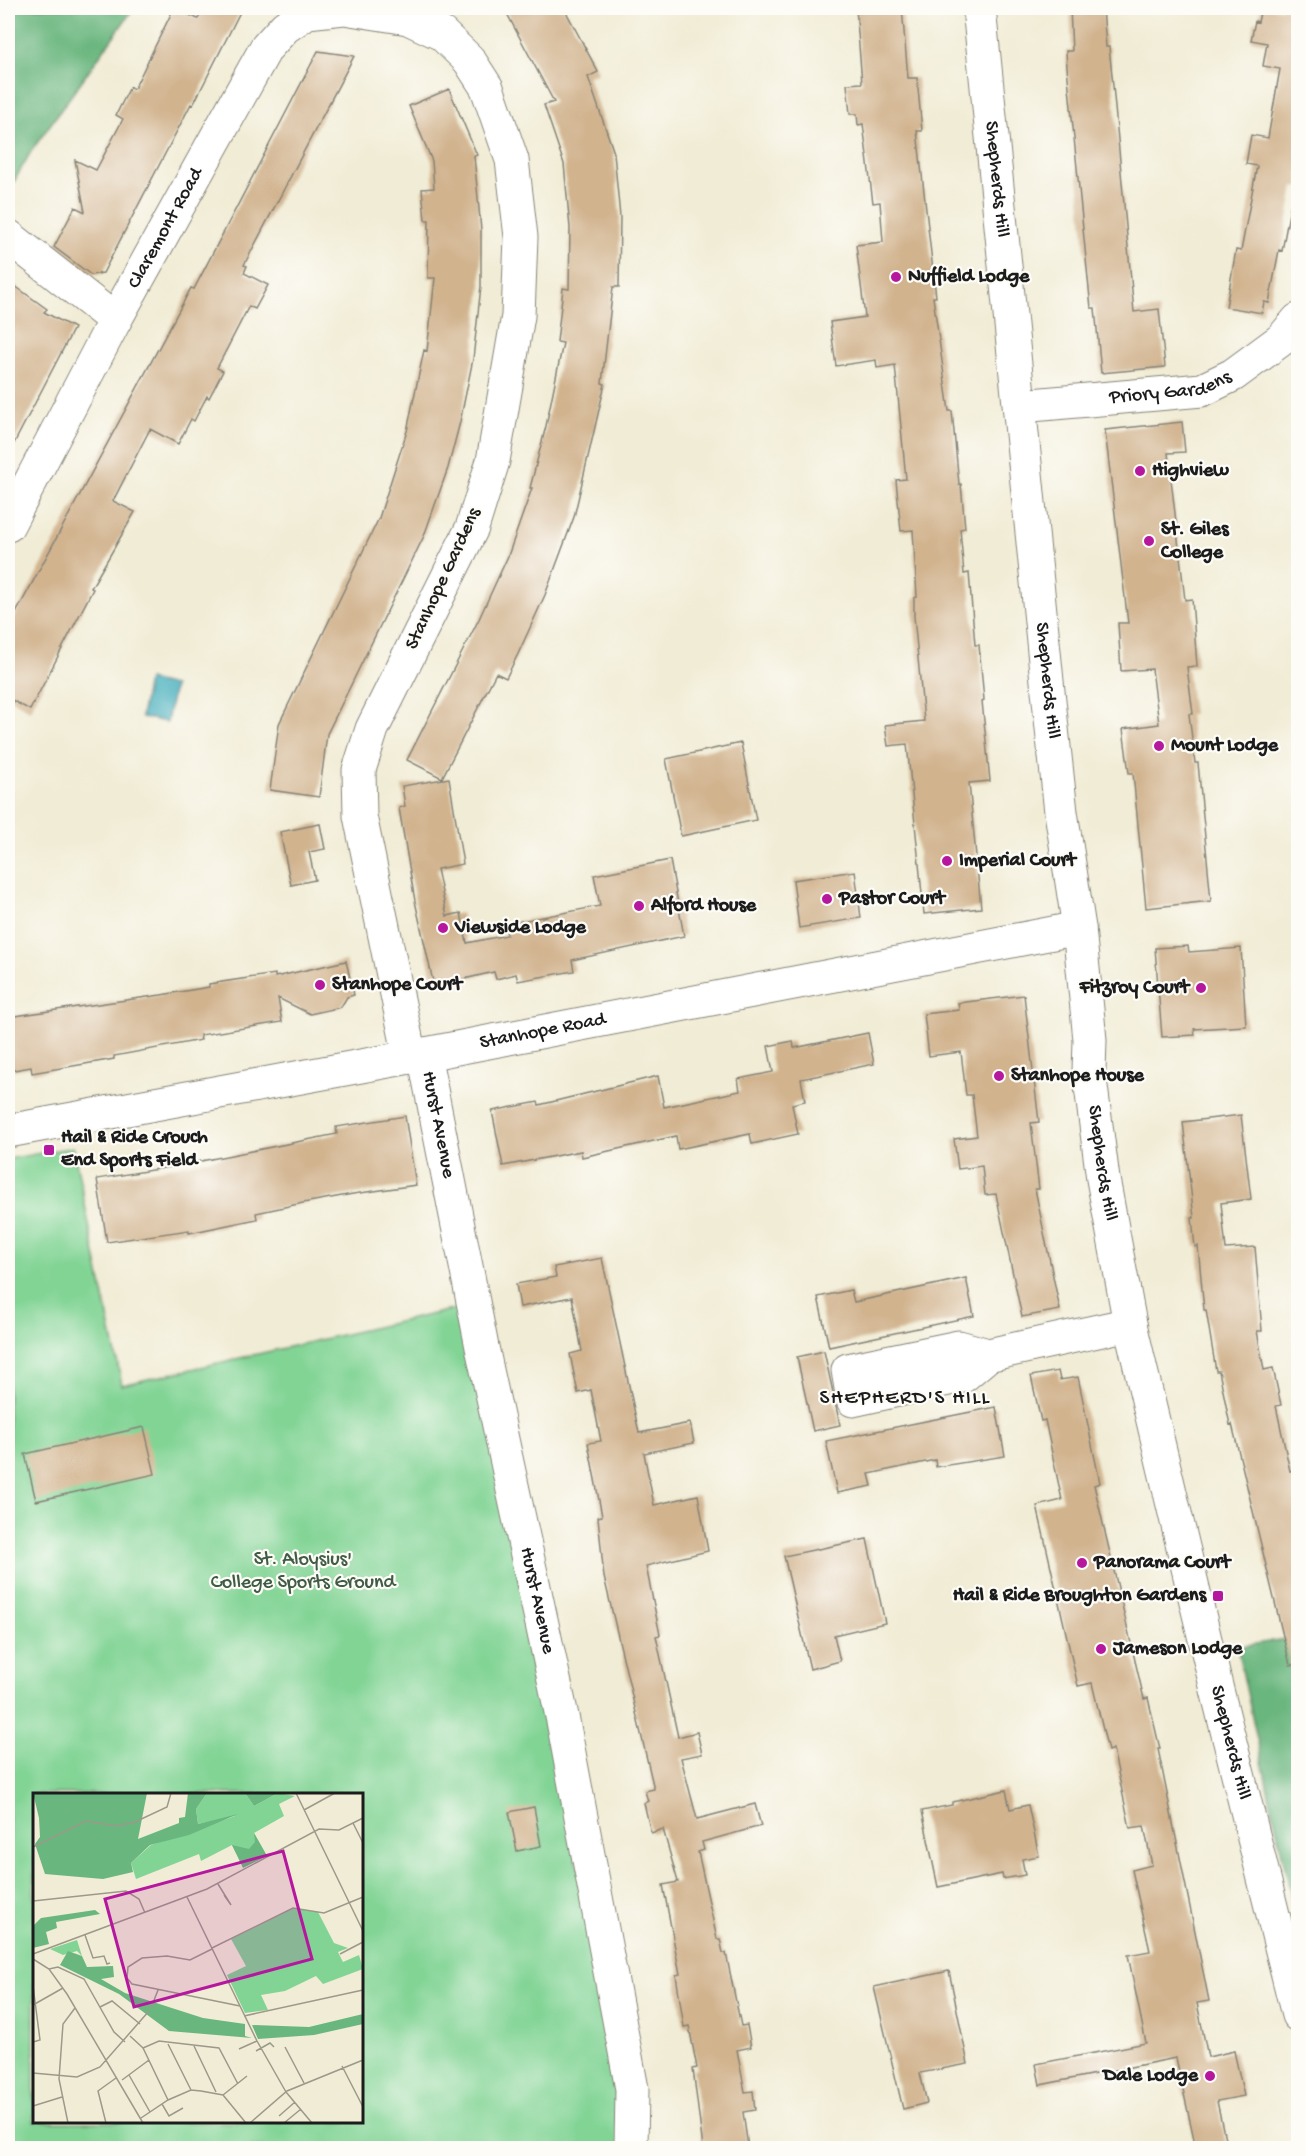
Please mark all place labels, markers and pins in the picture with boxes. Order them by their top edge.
place label: Nuffield Lodge [908,265,1030,289]
marker: Nuffield Lodge [889,270,903,284]
place label: Highview [1152,460,1229,483]
marker: Highview [1133,464,1147,478]
place label: St. Giles College [1160,519,1230,565]
marker: St. Giles College [1142,534,1156,548]
place label: Mount Lodge [1171,735,1279,758]
marker: Mount Lodge [1152,739,1166,753]
place label: Imperial Court [959,850,1078,873]
marker: Imperial Court [940,854,954,868]
place label: Pastor Court [838,888,947,911]
marker: Pastor Court [820,892,834,906]
place label: Alford House [650,895,757,918]
marker: Alford House [632,899,646,913]
place label: Viewside Lodge [454,917,587,940]
marker: Viewside Lodge [436,921,450,935]
place label: Stanhope Court [332,974,464,997]
place label: Fitzroy Court [1079,977,1191,1000]
marker: Stanhope Court [313,978,327,992]
marker: Fitzroy Court [1194,981,1208,995]
place label: Stanhope House [1011,1065,1145,1088]
marker: Stanhope House [992,1069,1006,1083]
place label: Hail & Ride Crouch End Sports Field [61,1127,208,1173]
marker: Hail & Ride Crouch End Sports Field [42,1143,56,1157]
place label: Panorama Court [1093,1552,1232,1575]
marker: Panorama Court [1075,1556,1089,1570]
place label: Hail & Ride Broughton Gardens [953,1585,1208,1608]
marker: Hail & Ride Broughton Gardens [1211,1589,1225,1603]
place label: Jameson Lodge [1112,1638,1243,1661]
marker: Jameson Lodge [1094,1642,1108,1656]
place label: Dale Lodge [1101,2065,1199,2088]
marker: Dale Lodge [1203,2069,1217,2083]

